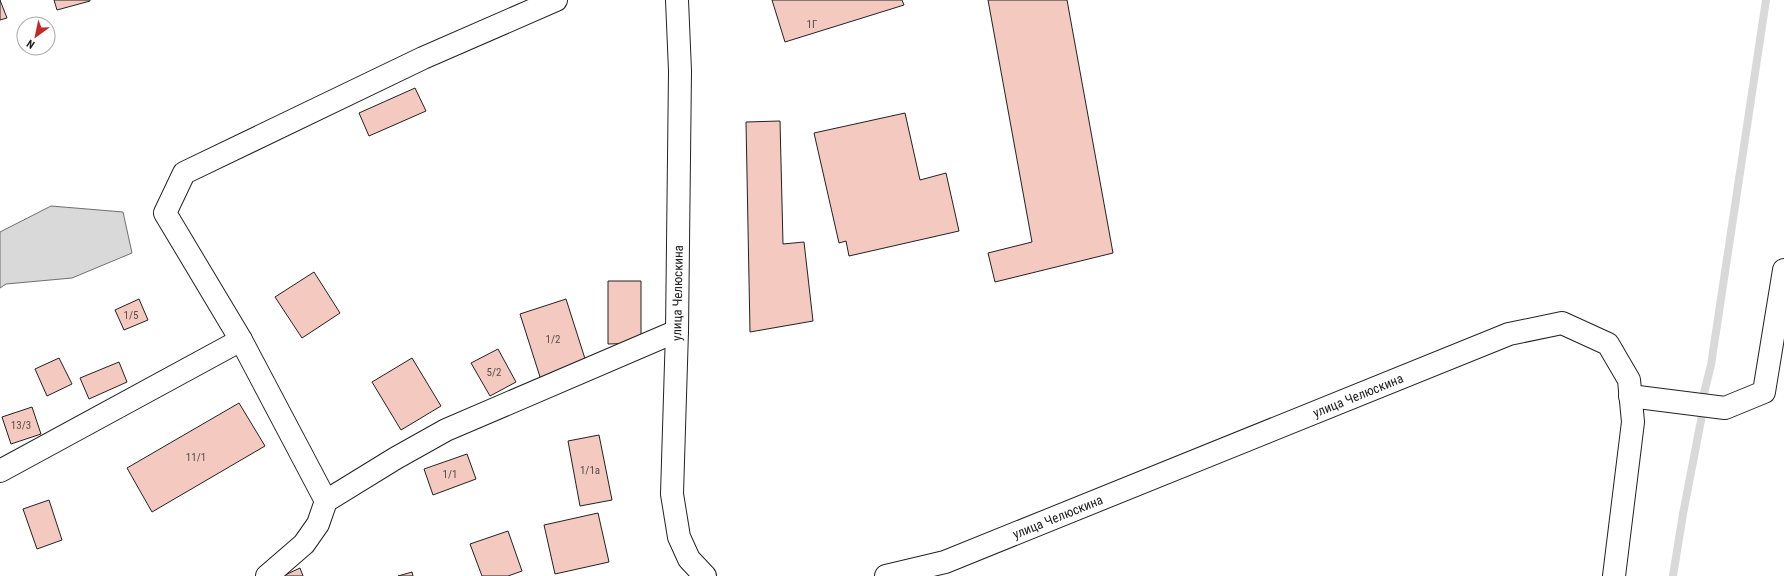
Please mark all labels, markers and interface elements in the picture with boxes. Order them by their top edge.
north arrow [16,16,56,56]
house number: 1Г [807,18,817,31]
text: N [24,37,37,51]
street label: улица Челюскина [669,245,686,341]
house number: 1/5 [124,309,138,322]
house number: 1/2 [546,333,560,346]
house number: 5/2 [487,366,501,379]
street label: улица Челюскина [1311,371,1405,420]
house number: 13/3 [11,419,31,432]
house number: 11/1 [186,451,206,464]
house number: 1/1а [580,464,600,477]
house number: 1/1 [443,468,457,481]
street label: улица Челюскина [1010,492,1105,542]

